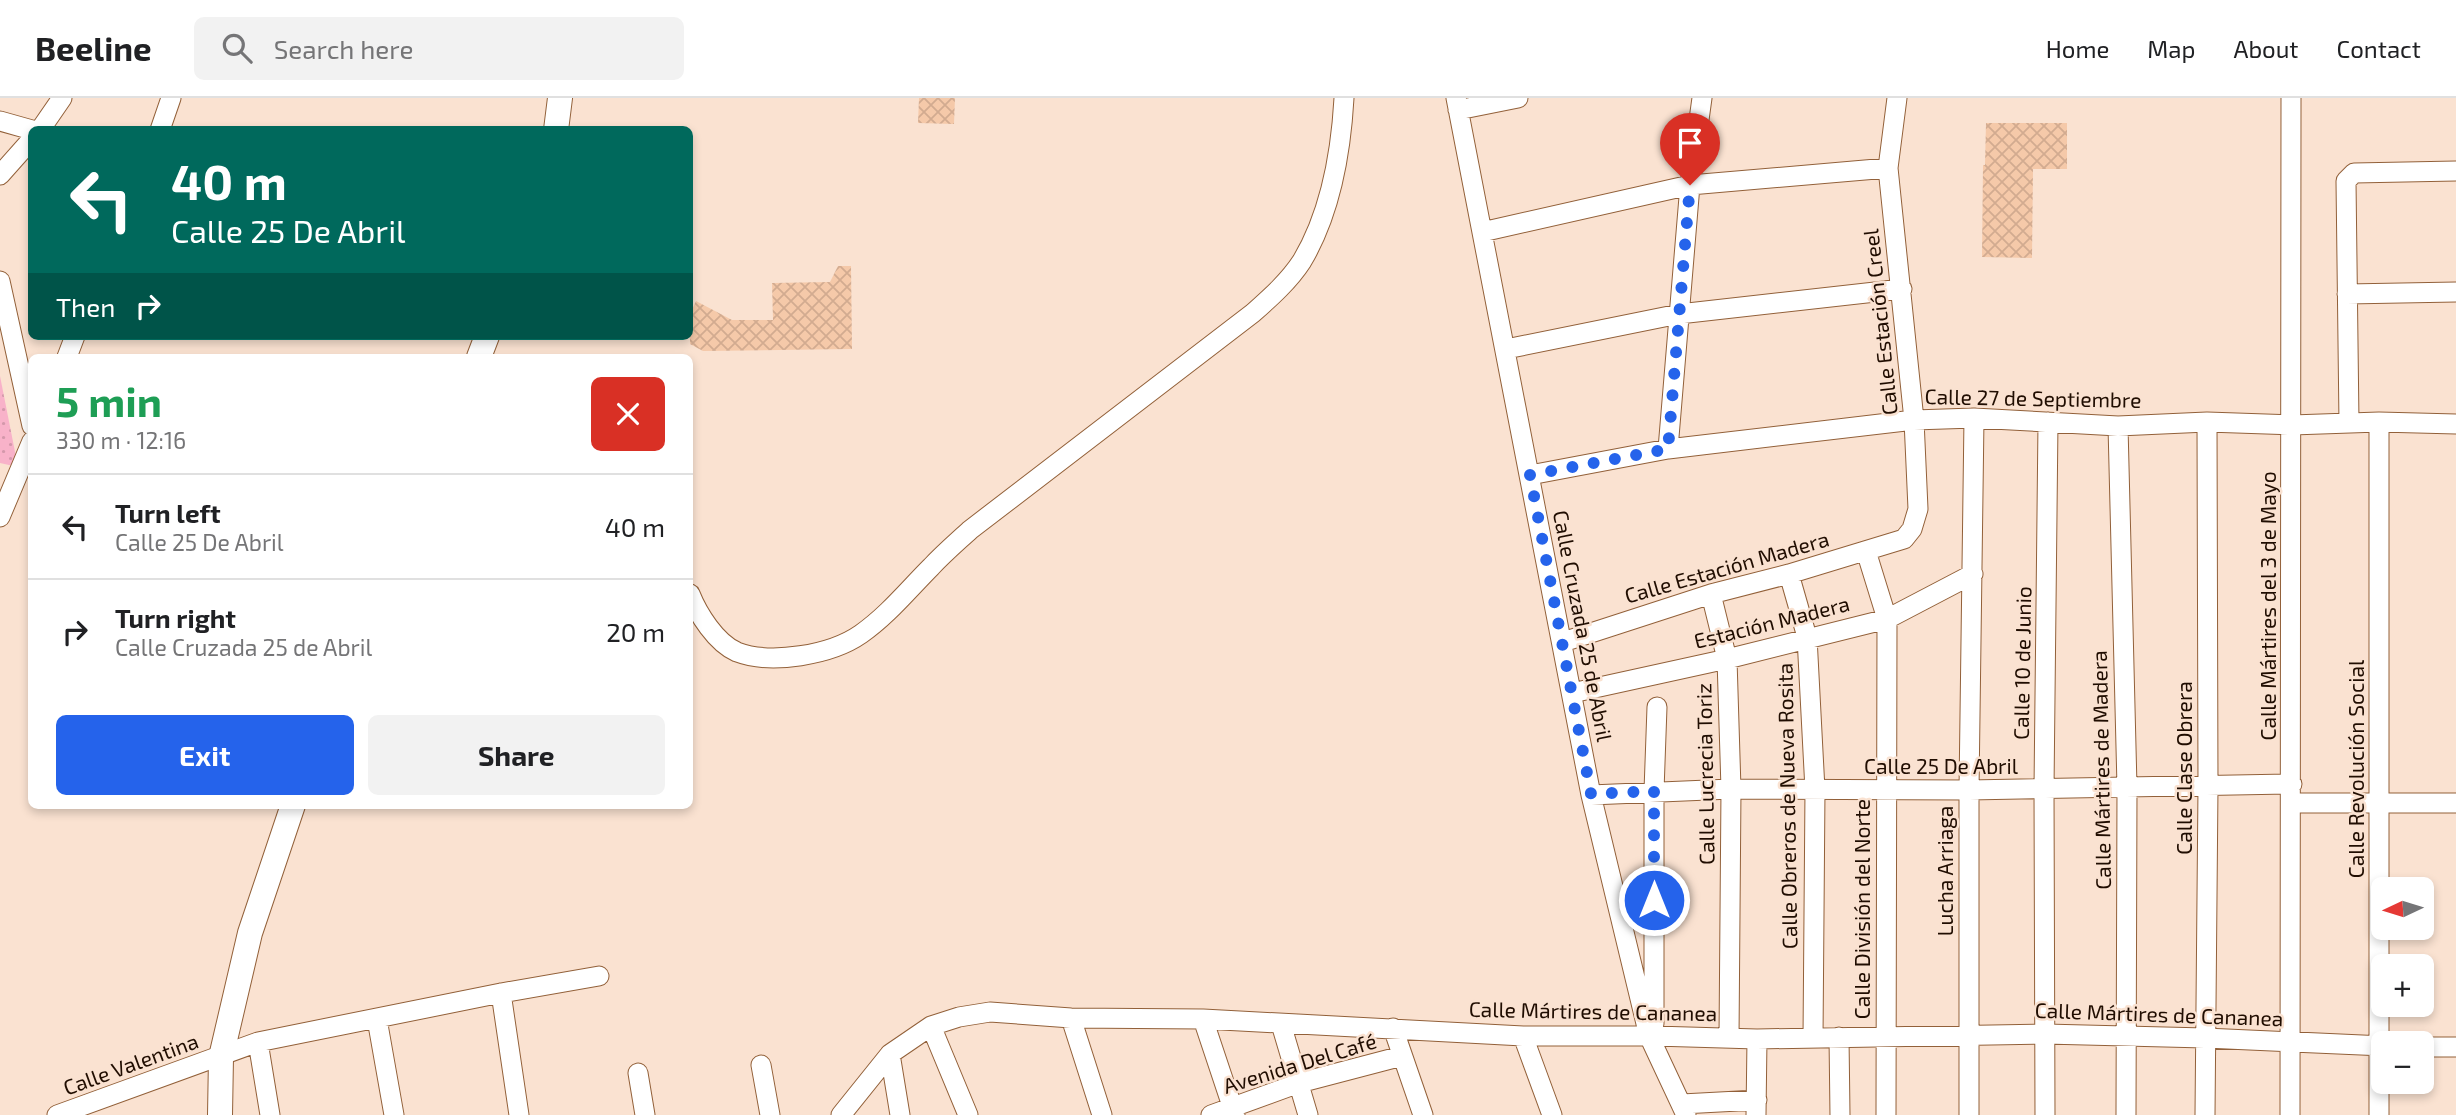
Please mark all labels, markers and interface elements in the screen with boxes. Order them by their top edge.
search box [194,17,684,80]
text: Beeline [35,28,152,68]
icon: search [218,29,256,67]
text: Search here [274,33,413,64]
text: Home [2046,34,2109,63]
text: Map [2147,34,2195,63]
text: About [2233,34,2299,63]
text: Contact [2337,34,2421,63]
pin [1660,113,1720,185]
icon: arrive [1671,124,1709,162]
text: 40 m [171,151,287,210]
icon: left [56,154,147,245]
text: Calle 25 De Abril [171,211,406,249]
street label: Calle Estación Creel [1857,227,1902,416]
icon: right [129,287,167,325]
text: Then [56,291,115,322]
text: 5 min [56,375,162,425]
button: close [591,377,665,451]
street label: Calle 27 de Septiembre [1924,383,2142,412]
text: 330 m · 12:16 [56,426,186,454]
street label: Calle Mártires del 3 de Mayo [2255,471,2280,741]
text: Turn left [115,497,221,528]
icon: left [56,508,94,546]
street label: Calle Cruzada 25 de Abril [1549,508,1618,744]
text: 40 m [605,511,665,542]
street label: Calle Estación Madera [1622,525,1832,608]
text: Calle 25 De Abril [115,528,284,556]
street label: Calle 10 de Junio [2008,586,2035,740]
street label: Estación Madera [1691,590,1852,653]
text: Turn right [115,602,236,633]
icon: right [56,613,94,651]
text: 20 m [606,616,665,647]
text: Calle Cruzada 25 de Abril [115,633,372,661]
street label: Calle Mártires de Madera [2086,650,2115,890]
street label: Calle Revolución Social [2343,659,2368,878]
street label: Calle Obreros de Nueva Rosita [1772,663,1801,949]
street label: Calle Clase Obrera [2171,681,2196,855]
street label: Calle Lucrecia Toriz [1690,683,1719,865]
button: Exit [56,715,354,795]
button: Share [368,715,665,795]
street label: Calle 25 De Abril [1864,753,2019,778]
street label: Calle División del Norte [1849,799,1874,1019]
street label: Lucha Arriaga [1932,806,1957,936]
position arrow [1617,863,1691,937]
north arrow [2371,877,2434,940]
map controls [2371,877,2434,1094]
button: + [2371,954,2434,1017]
street label: Calle Mártires de Cananea [1469,996,1717,1025]
street label: Calle Mártires de Cananea [2034,997,2284,1030]
street label: Avenida Del Café [1220,1027,1379,1098]
street label: Calle Valentina [60,1028,201,1100]
button: − [2371,1031,2434,1094]

